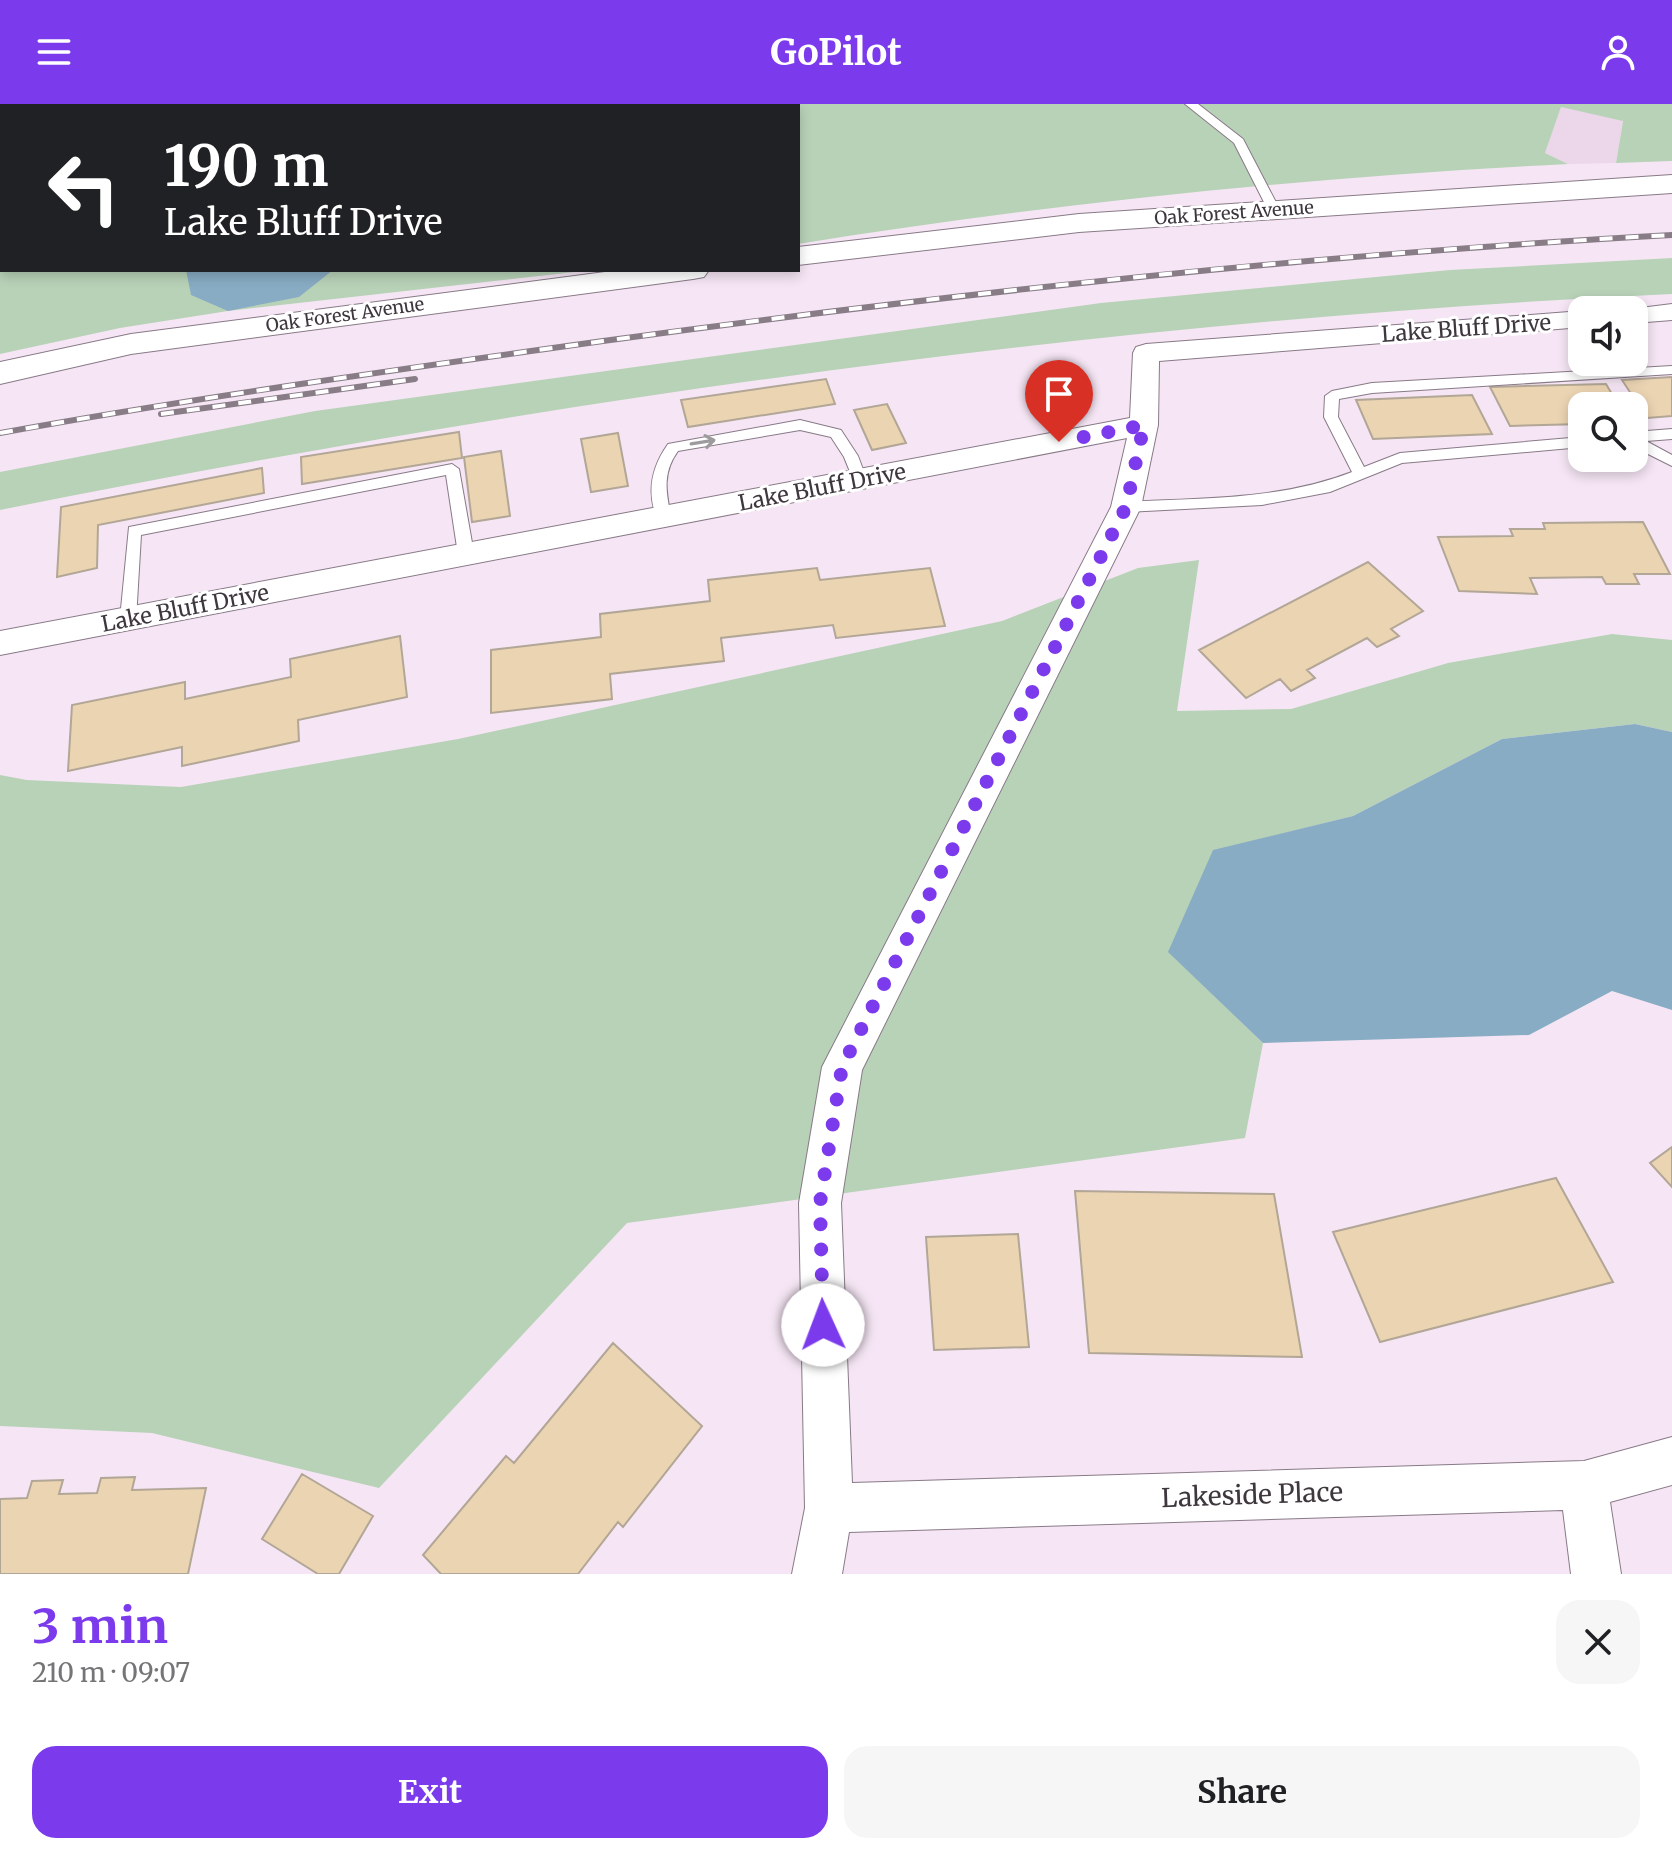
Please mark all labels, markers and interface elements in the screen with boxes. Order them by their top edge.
icon: menu [32,30,76,74]
text: GoPilot [770,30,902,75]
icon: person [1596,30,1640,74]
text: 190 m [164,131,329,201]
icon: left [32,136,136,240]
street label: Oak Forest Avenue [1154,195,1314,230]
text: Lake Bluff Drive [164,200,443,245]
street label: Oak Forest Avenue [264,292,426,337]
map controls [1568,296,1648,472]
button: sound [1568,296,1648,376]
street label: Lake Bluff Drive [1380,308,1552,348]
pin [1025,360,1093,442]
icon: arrive [1037,372,1081,416]
button: search [1568,392,1648,472]
one-way arrow [689,433,715,448]
street label: Lake Bluff Drive [736,457,908,517]
street label: Lake Bluff Drive [99,578,271,638]
position arrow [781,1283,865,1367]
street label: Lakeside Place [1161,1475,1343,1514]
text: 3 min [32,1596,168,1656]
button: close [1556,1600,1640,1684]
text: 210 m · 09:07 [32,1656,190,1689]
button: Exit [32,1746,828,1838]
button: Share [844,1746,1640,1838]

